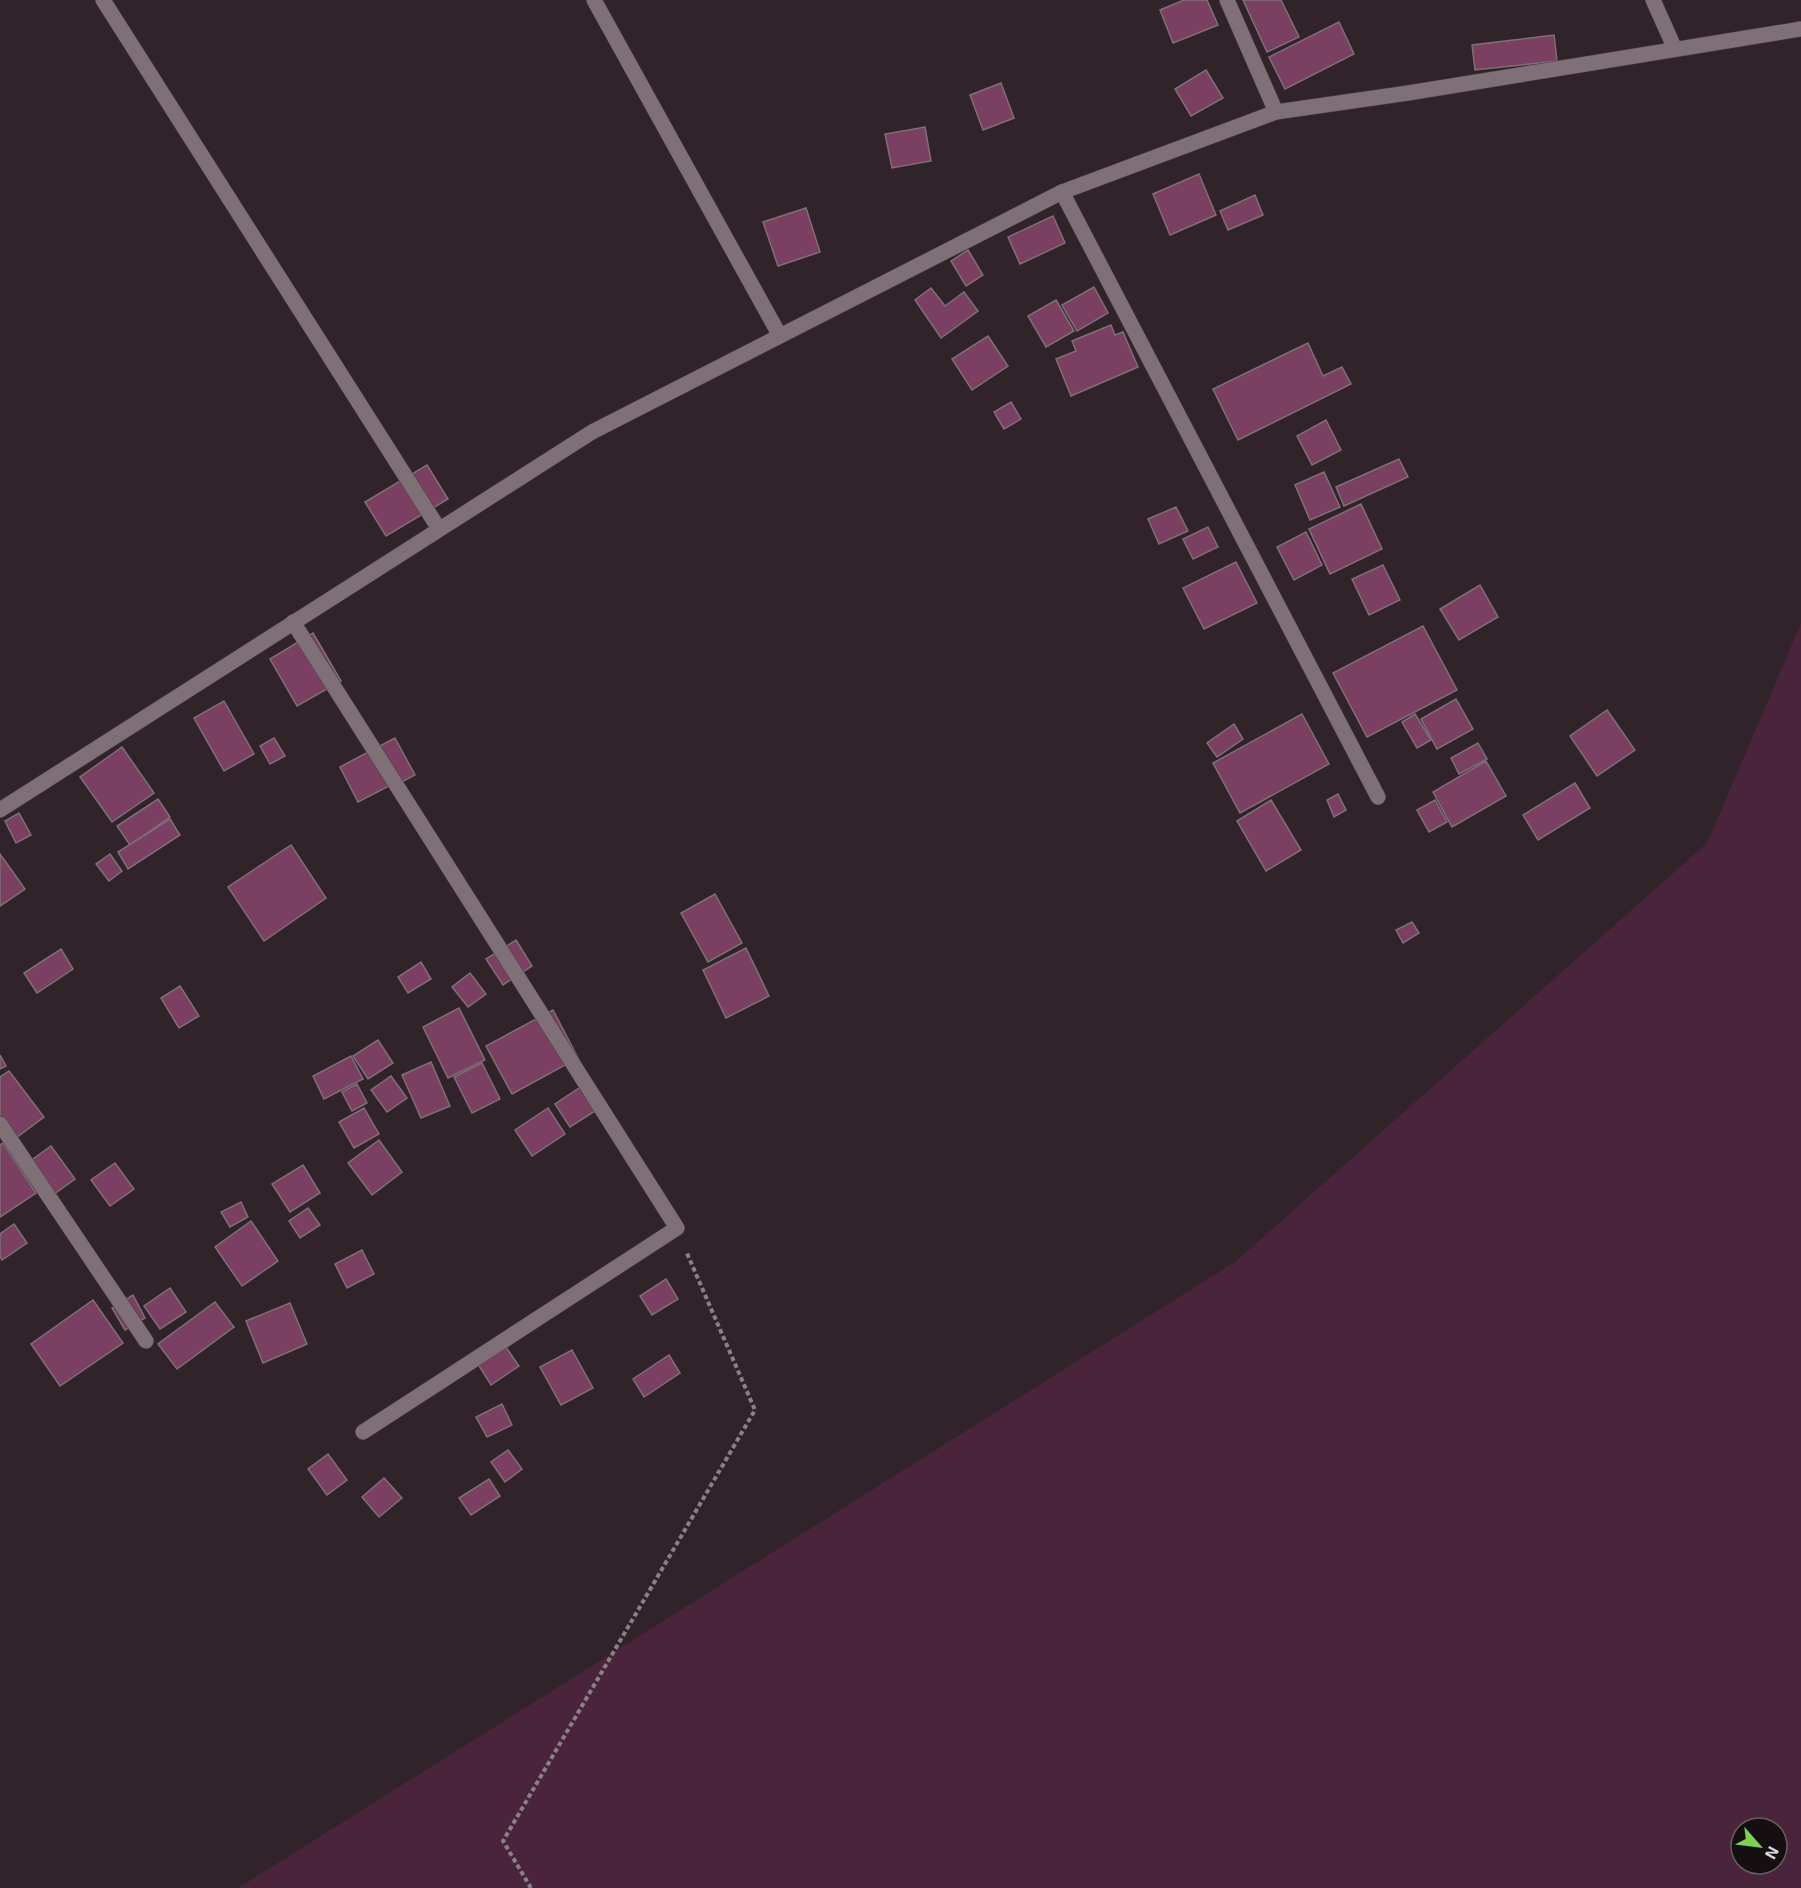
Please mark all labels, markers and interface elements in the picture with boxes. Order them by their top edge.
north arrow [1729,1816,1789,1876]
text: N [1762,1844,1784,1863]

